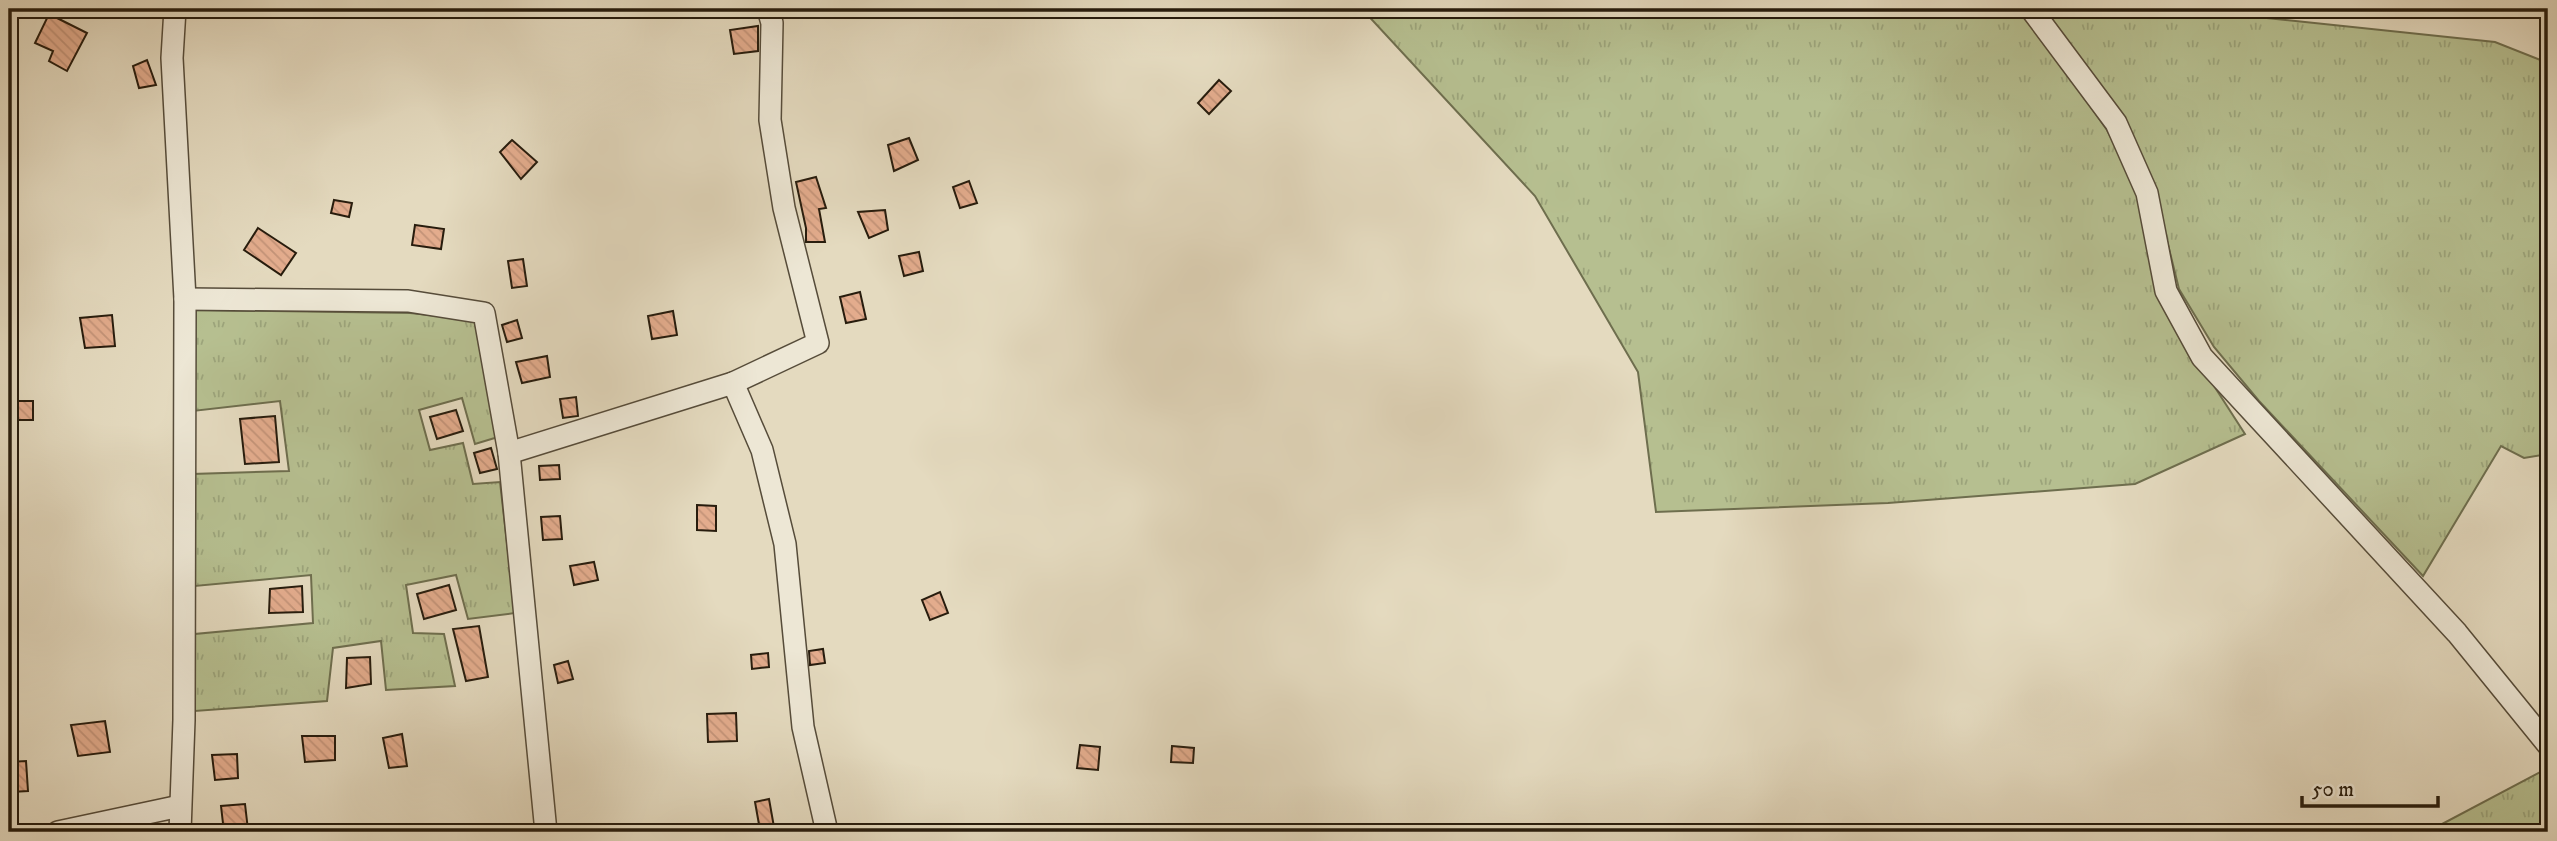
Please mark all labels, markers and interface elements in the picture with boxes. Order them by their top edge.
scale bar [2302,764,2438,808]
text: 50 m [2312,777,2354,803]

